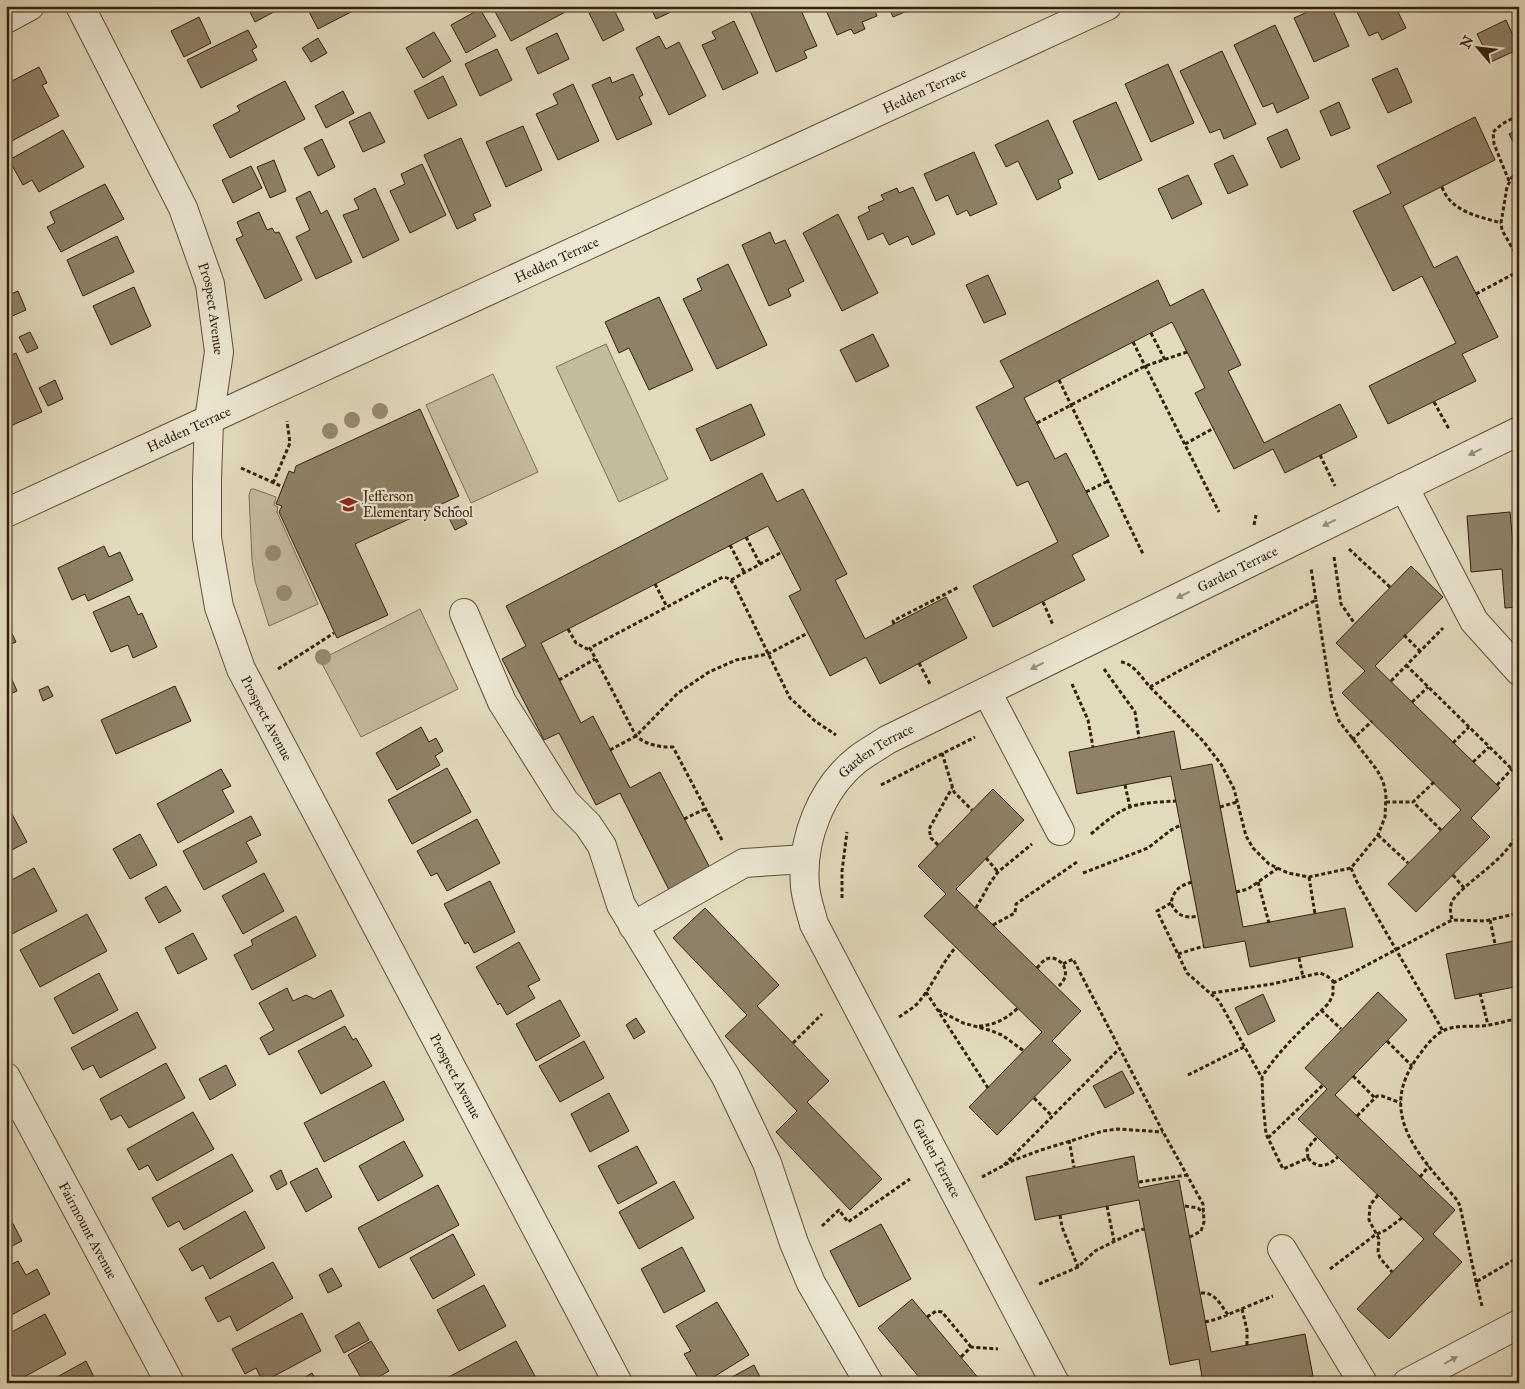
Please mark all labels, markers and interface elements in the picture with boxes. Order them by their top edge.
north arrow [1452,22,1502,72]
text: N [1457,33,1477,51]
street label: Hedden Terrace [880,64,969,117]
street label: Hedden Terrace [512,233,602,287]
street label: Prospect Avenue [194,260,227,356]
street label: Hedden Terrace [144,403,234,456]
one-way arrow [1468,448,1482,456]
place label: Jefferson Elementary School [361,488,473,521]
school or university icon: Jefferson Elementary School [339,494,359,514]
one-way arrow [1322,520,1336,528]
street label: Garden Terrace [1195,542,1281,596]
one-way arrow [1176,591,1190,599]
one-way arrow [1030,663,1044,671]
street label: Prospect Avenue [237,673,296,764]
street label: Garden Terrace [835,720,917,782]
street label: Prospect Avenue [426,1031,485,1122]
street label: Garden Terrace [909,1116,965,1201]
street label: Fairmount Avenue [55,1179,121,1282]
one-way arrow [1443,1356,1458,1364]

